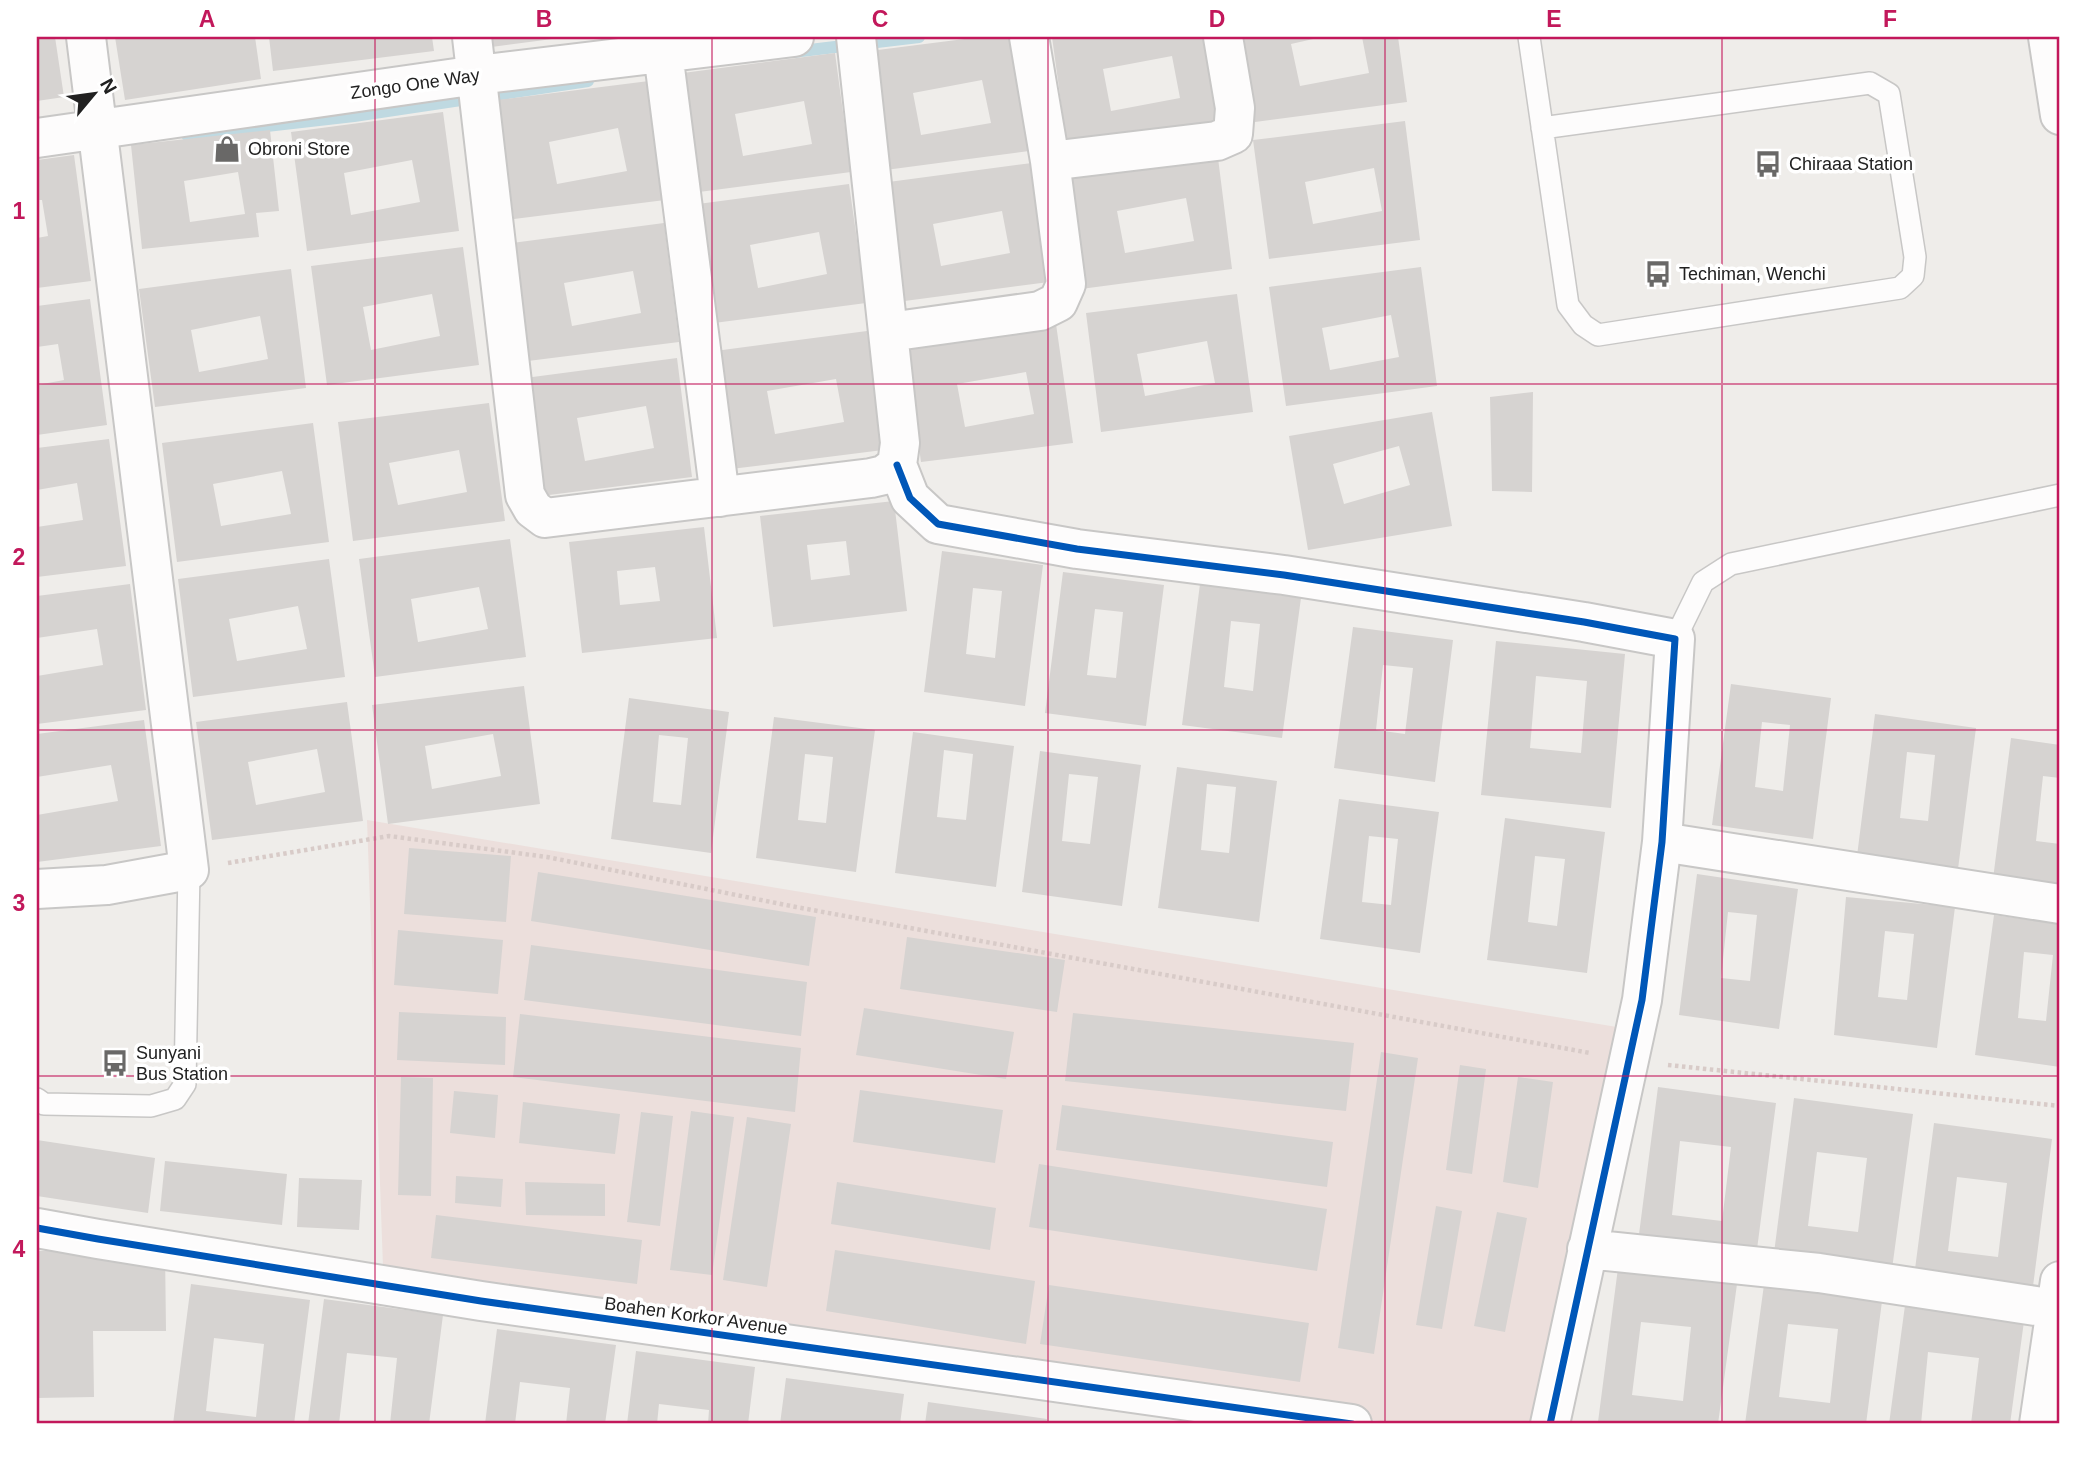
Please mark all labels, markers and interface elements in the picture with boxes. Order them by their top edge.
text: A [199,6,215,32]
text: B [536,6,552,32]
text: C [872,6,888,32]
text: D [1209,6,1225,32]
text: E [1546,6,1562,32]
text: F [1883,6,1897,32]
north arrow [60,60,130,130]
street label: Zongo One Way [349,65,481,103]
text: N [96,75,121,97]
shop icon: Obroni Store [212,134,242,164]
place label: Obroni Store [248,139,350,159]
bus stop icon: Chiraaa Station [1753,149,1783,179]
place label: Chiraaa Station [1789,154,1913,174]
text: 1 [13,198,26,224]
bus stop icon: Techiman, Wenchi [1643,259,1673,289]
place label: Techiman, Wenchi [1679,264,1826,284]
text: 2 [13,544,25,570]
text: 3 [13,890,25,916]
place label: Sunyani Bus Station [136,1043,228,1084]
bus stop icon: Sunyani Bus Station [100,1048,130,1078]
text: 4 [13,1236,26,1262]
street label: Boahen Korkor Avenue [603,1293,789,1339]

